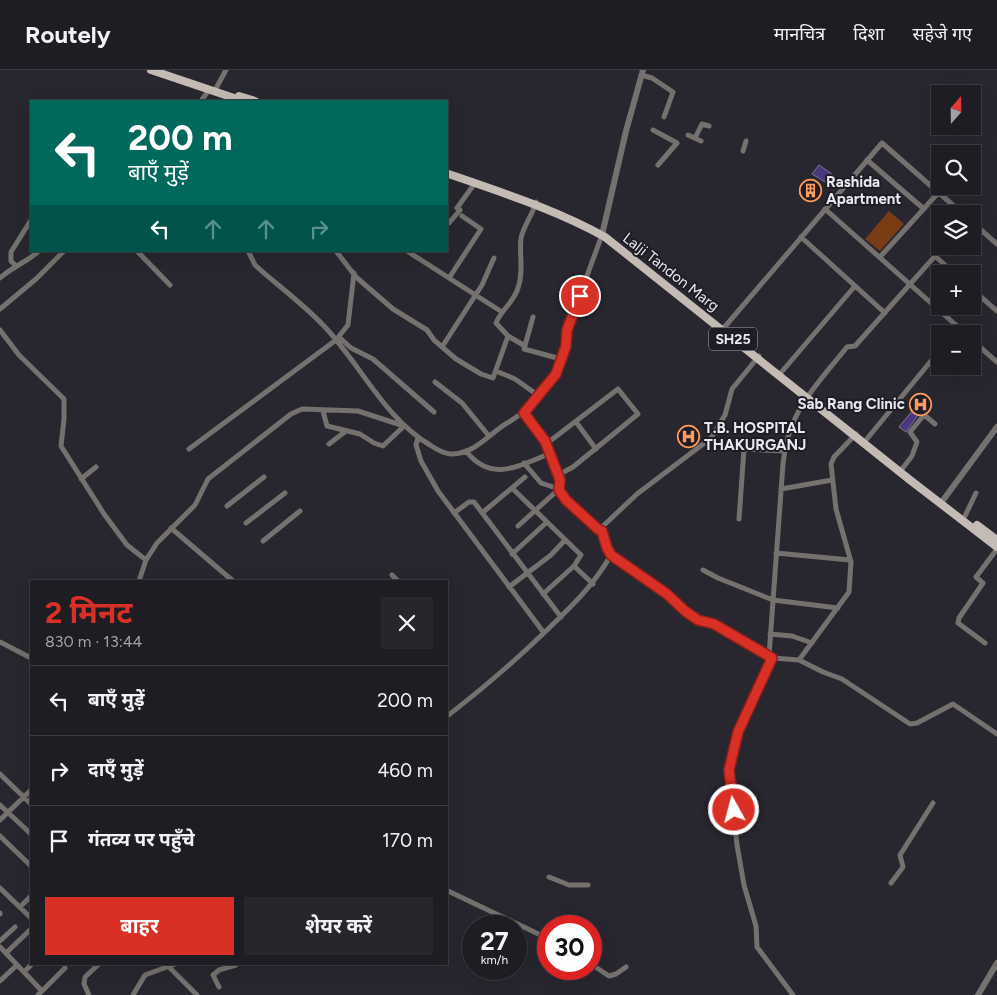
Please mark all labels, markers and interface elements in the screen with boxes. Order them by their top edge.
text: Routely [25,20,111,49]
text: मानचित्र [774,23,825,45]
text: दिशा [853,23,884,45]
text: सहेजे गए [912,23,972,45]
north arrow [931,85,981,135]
map controls [931,85,981,375]
text: 200 m [128,117,232,159]
icon: left [45,120,110,185]
button: search [931,145,981,195]
text: बाएँ मुड़ें [128,159,189,186]
place label: Rashida Apartment [826,173,901,208]
building icon: Rashida Apartment [798,179,822,203]
button: layers [931,205,981,255]
icon: left [146,215,174,243]
icon: ahead [199,215,227,243]
icon: ahead [252,215,280,243]
icon: right [305,215,333,243]
street label: Lalji Tandon Marg [619,229,723,315]
button: + [931,265,981,315]
pin [559,275,601,317]
icon: arrive [566,282,594,310]
button: − [931,325,981,375]
road number: SH25 [709,328,757,350]
hospital icon: Sab Rang Clinic [909,392,933,416]
place label: Sab Rang Clinic [797,395,905,413]
place label: T.B. HOSPITAL THAKURGANJ [704,419,806,454]
hospital icon: T.B. HOSPITAL THAKURGANJ [676,425,700,449]
text: 2 मिनट [45,594,132,631]
button: close [381,597,433,649]
text: 830 m · 13:44 [45,632,143,651]
icon: left [45,687,73,715]
text: बाएँ मुड़ें [88,688,145,711]
text: 200 m [377,689,433,712]
icon: right [45,757,73,785]
text: दाएँ मुड़ें [88,758,144,781]
text: 460 m [377,759,433,782]
position arrow [707,783,759,835]
icon: arrive [45,827,73,855]
text: गंतव्य पर पहुँचे [88,828,195,851]
text: 170 m [382,829,433,852]
button: बाहर [45,897,234,955]
button: शेयर करें [244,897,433,955]
speed limit sign: 30 [537,915,602,980]
text: 27 [480,926,509,956]
text: km/h [481,953,508,967]

